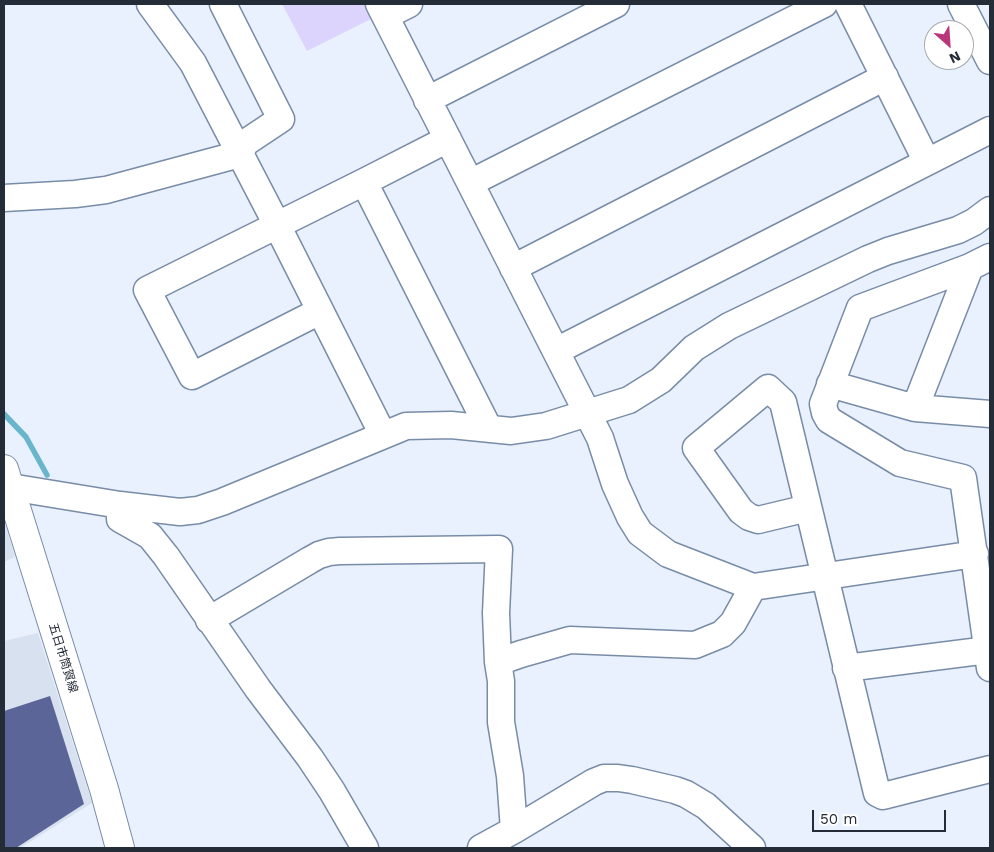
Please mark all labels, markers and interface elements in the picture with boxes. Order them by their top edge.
north arrow [924,20,974,70]
text: N [947,48,963,67]
street label: 五日市筒賀線 [46,621,80,695]
scale bar [814,800,948,832]
text: 50 m [820,810,857,828]

